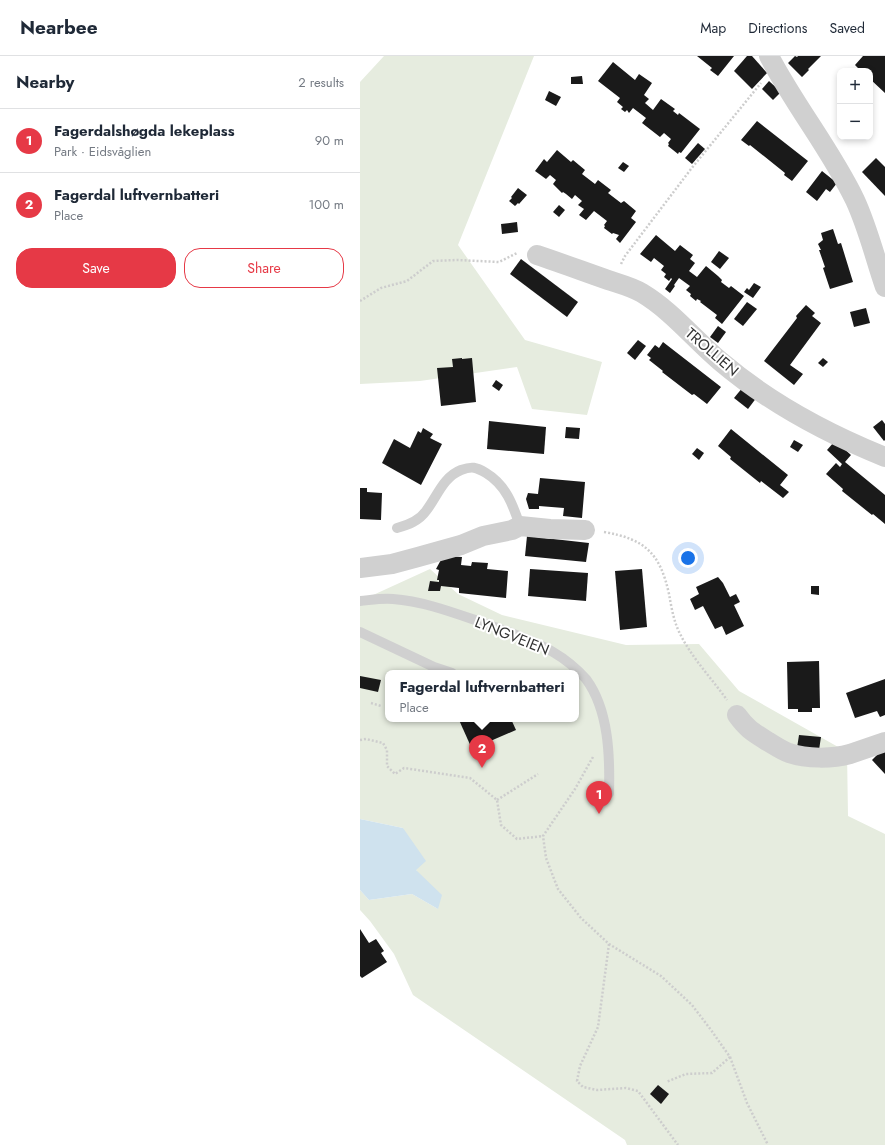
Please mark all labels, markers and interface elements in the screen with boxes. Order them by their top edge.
text: Nearbee [20,14,98,41]
text: Map [700,18,726,38]
text: Directions [748,18,808,38]
text: Saved [830,18,865,38]
map controls [837,68,873,140]
button: + [837,68,873,104]
text: Nearby [16,70,74,94]
text: 2 results [298,73,344,92]
button: − [837,104,873,140]
text: Fagerdalshøgda lekeplass [54,120,235,142]
text: 1 [26,131,32,150]
text: 90 m [315,131,344,150]
text: Park · Eidsvåglien [54,142,151,161]
text: Fagerdal luftvernbatteri [54,184,219,206]
text: 2 [25,195,33,214]
text: 100 m [309,195,344,214]
text: Place [54,206,83,225]
button: Save [16,248,176,288]
button: Share [184,248,344,288]
street label: TROLLIEN [681,323,743,381]
your location [678,548,698,568]
street label: LYNGVEIEN [471,611,553,661]
popup [385,670,579,722]
text: Fagerdal luftvernbatteri [399,676,565,698]
text: Place [399,698,429,717]
pin: 2 [469,735,495,768]
pin: 1 [586,781,612,814]

